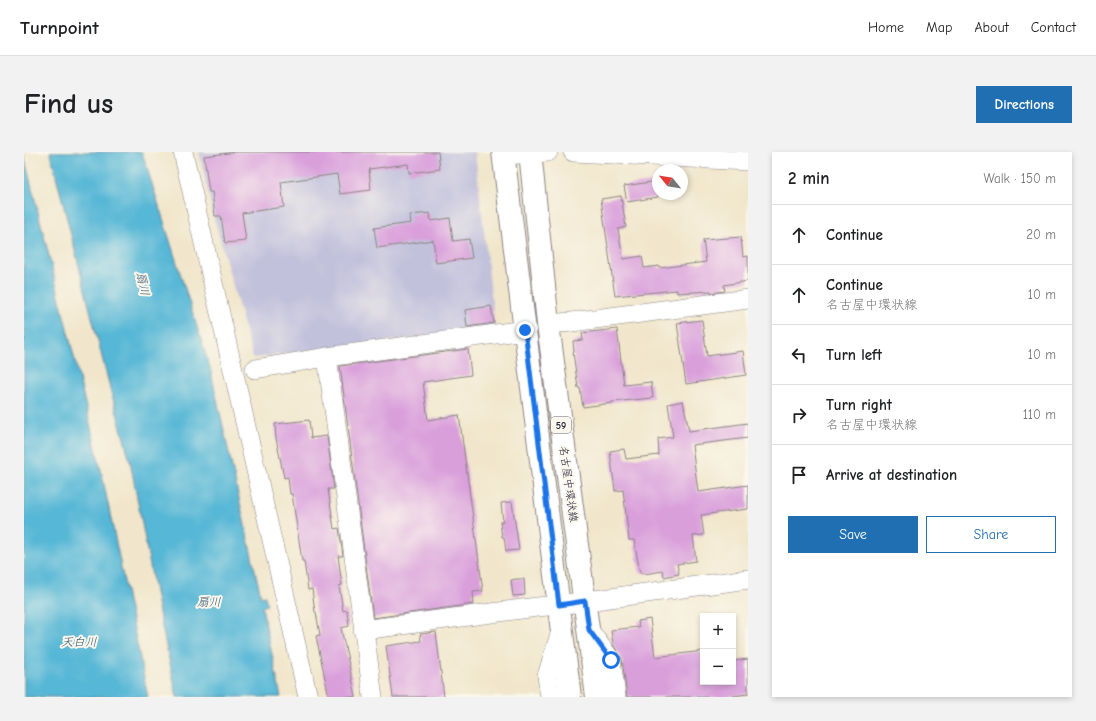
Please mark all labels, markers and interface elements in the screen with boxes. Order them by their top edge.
text: Turnpoint [20,17,99,39]
text: Home [868,19,904,36]
text: Map [926,19,952,36]
text: About [974,19,1009,36]
text: Contact [1031,19,1076,36]
button: Directions [976,86,1072,123]
text: Find us [24,88,113,120]
north arrow [652,164,688,200]
text: 2 min [788,169,829,188]
text: Walk · 150 m [984,171,1056,186]
icon: ahead [788,224,810,246]
text: Continue [826,226,883,244]
text: 20 m [1026,227,1056,242]
water label: 扇川 [134,271,152,297]
text: Continue [826,276,883,294]
icon: ahead [788,284,810,306]
text: 10 m [1028,287,1056,302]
text: 名古屋中環状線 [826,297,917,312]
route end [516,321,534,339]
icon: left [788,344,810,366]
text: Turn left [826,346,882,364]
text: 10 m [1028,347,1056,362]
text: Turn right [826,396,892,414]
icon: right [788,404,810,426]
text: 110 m [1023,407,1056,422]
road number: 59 [551,417,571,433]
text: 名古屋中環状線 [826,417,917,432]
street label: 名古屋中環状線 [557,445,580,523]
icon: arrive [788,464,810,486]
text: Arrive at destination [826,466,957,484]
button: Save [788,516,918,553]
button: Share [926,516,1056,553]
water label: 扇川 [197,595,221,609]
map controls [700,613,736,685]
button: + [700,613,736,649]
water label: 天白川 [61,635,97,649]
button: − [700,649,736,685]
route start [602,651,620,669]

